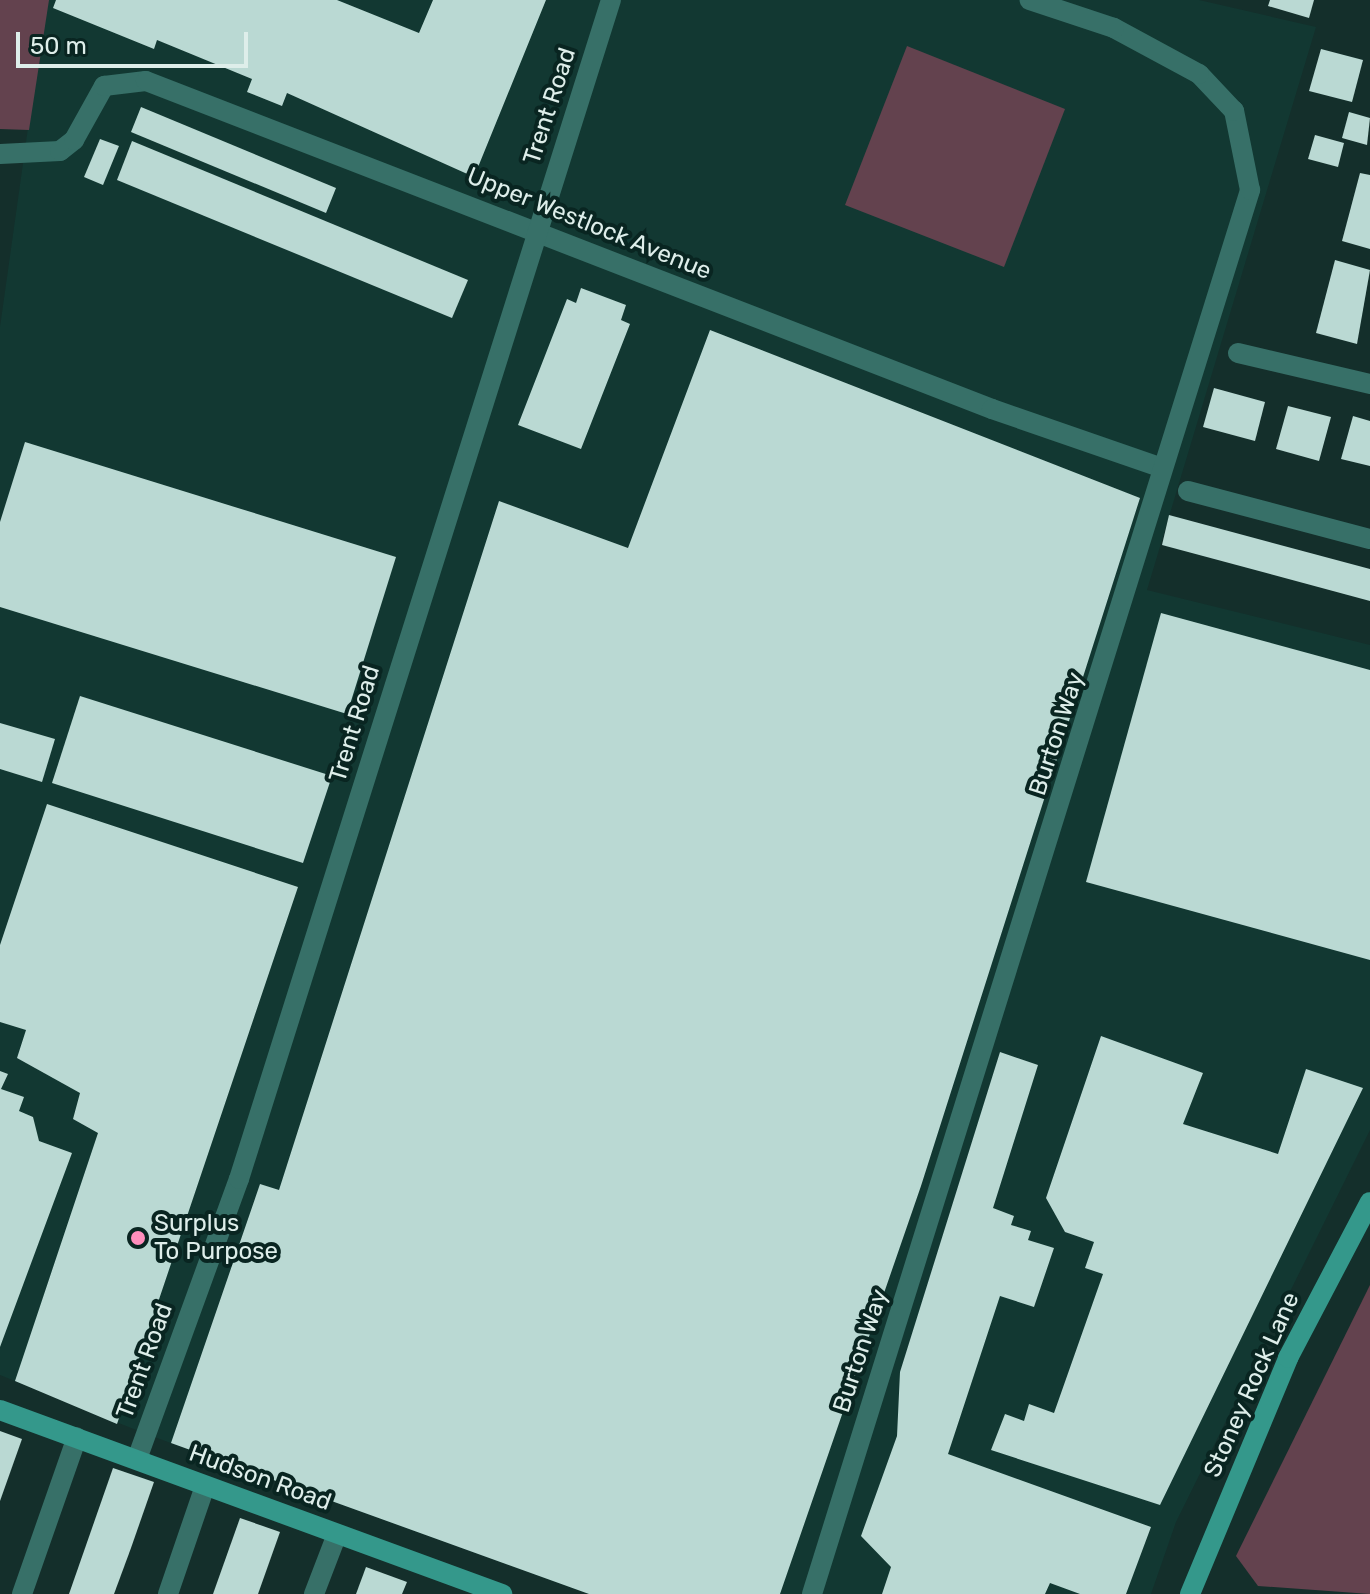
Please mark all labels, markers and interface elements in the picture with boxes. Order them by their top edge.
scale bar [20,16,252,66]
text: 50 m [30,32,87,60]
street label: Trent Road [518,44,582,168]
street label: Upper Westlock Avenue [462,161,716,287]
street label: Trent Road [324,662,386,786]
street label: Burton Way [1024,669,1090,799]
place label: Surplus To Purpose [154,1210,278,1266]
marker: Surplus To Purpose [129,1229,147,1247]
street label: Burton Way [828,1286,894,1416]
street label: Stoney Rock Lane [1198,1288,1306,1482]
street label: Trent Road [111,1299,179,1423]
street label: Hudson Road [185,1439,335,1517]

